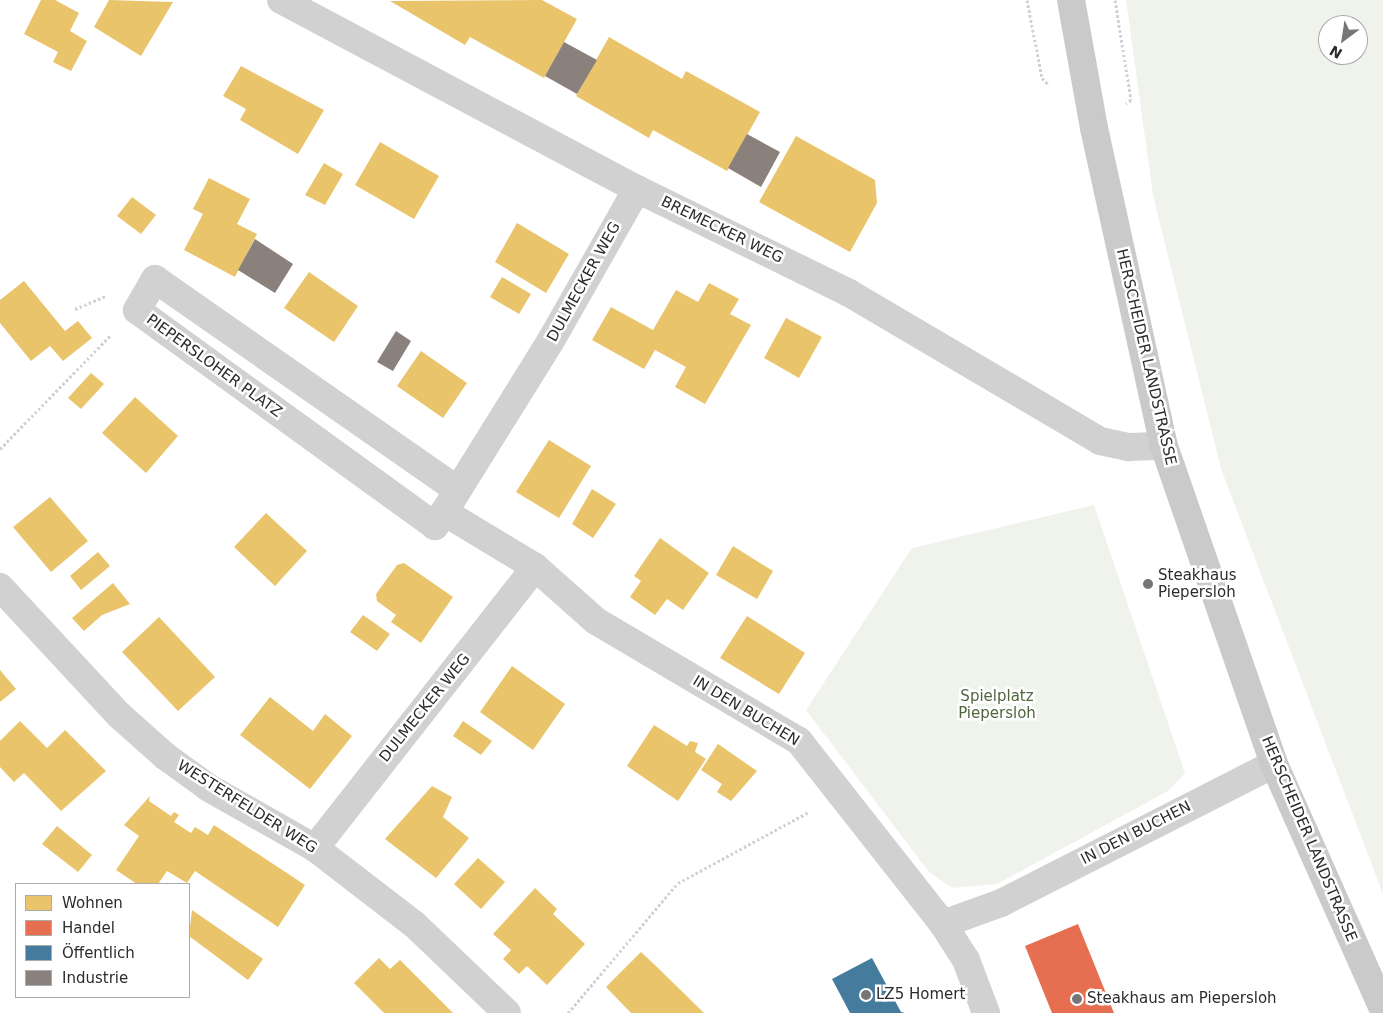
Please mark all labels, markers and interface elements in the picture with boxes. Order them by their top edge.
north arrow [1318,15,1368,65]
text: N [1327,42,1345,62]
street label: BREMECKER WEG [658,193,786,267]
street label: DULMECKER WEG [544,219,624,345]
street label: HERSCHEIDER LANDSTRASSE [1112,247,1180,467]
street label: PIEPERSLOHER PLATZ [143,311,285,421]
place label: Steakhaus Piepersloh [1158,566,1237,601]
marker: Steakhaus Piepersloh [1142,578,1154,590]
street label: DULMECKER WEG [376,650,474,766]
street label: IN DEN BUCHEN [689,672,803,750]
park label: Spielplatz Piepersloh [958,687,1036,722]
street label: HERSCHEIDER LANDSTRASSE [1257,733,1361,945]
street label: WESTERFELDER WEG [174,757,320,857]
street label: IN DEN BUCHEN [1078,797,1194,869]
legend [15,883,190,998]
text: Wohnen [62,894,123,912]
text: Handel [62,919,115,937]
text: Öffentlich [62,944,135,962]
text: Industrie [62,969,128,987]
place label: LZ5 Homert [876,986,965,1004]
marker: LZ5 Homert [860,989,872,1001]
place label: Steakhaus am Piepersloh [1087,990,1277,1008]
marker: Steakhaus am Piepersloh [1071,993,1083,1005]

